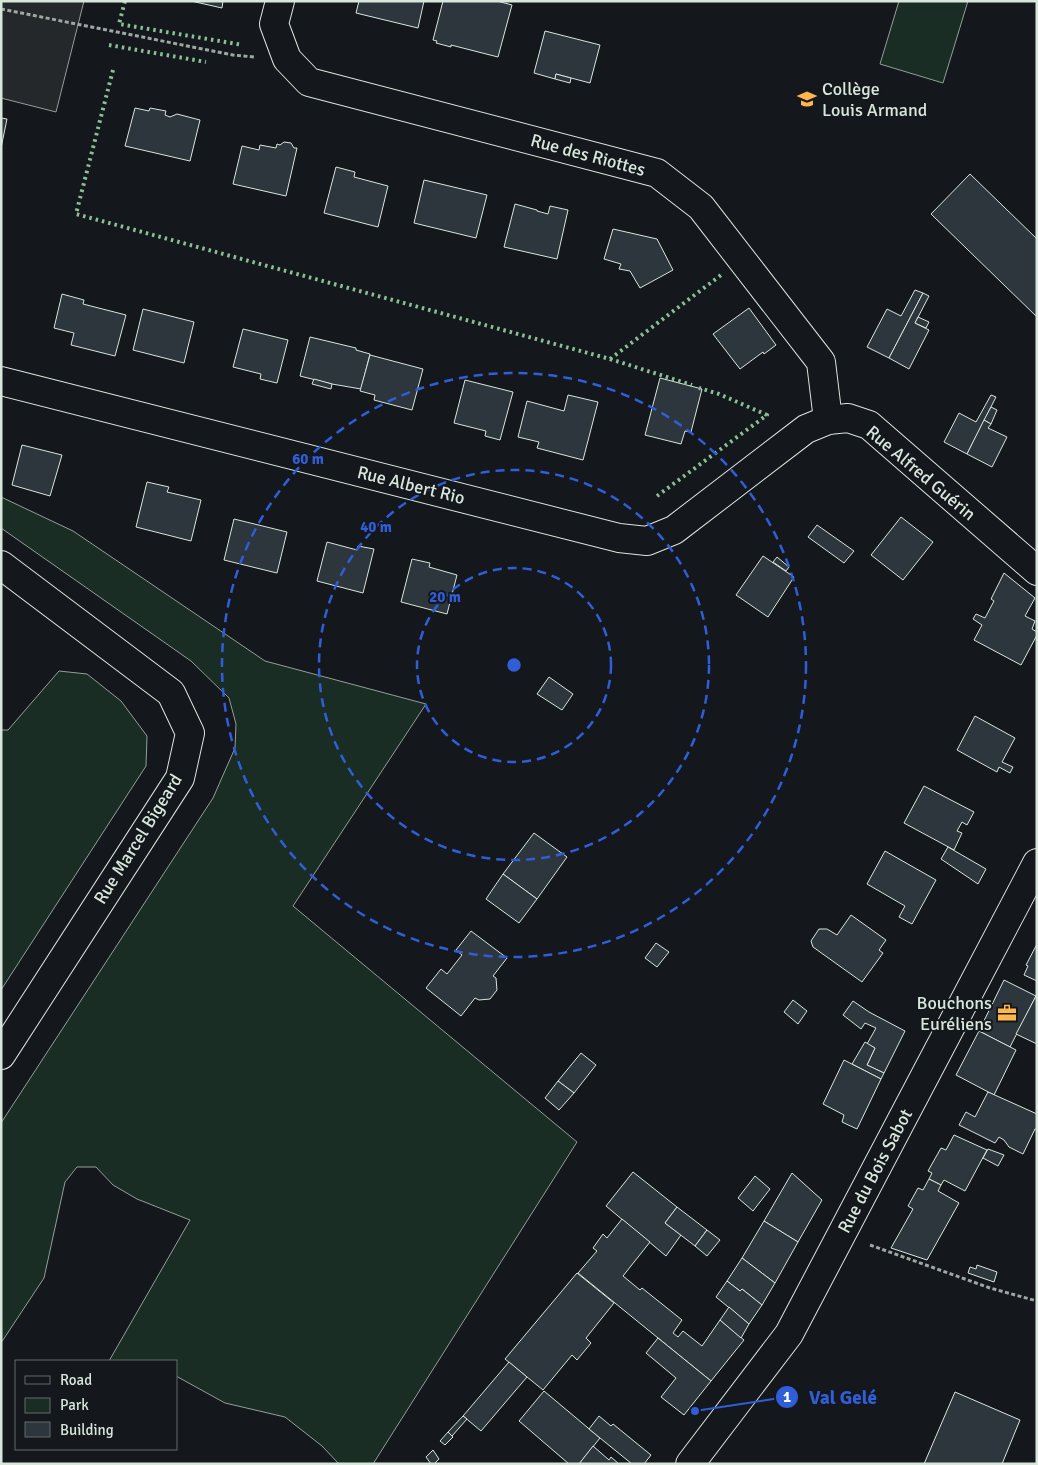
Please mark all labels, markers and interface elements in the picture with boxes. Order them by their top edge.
place label: Collège Louis Armand [822,78,927,121]
school or university icon: Collège Louis Armand [796,88,818,110]
street label: Rue des Riottes [528,129,648,181]
street label: Rue Alfred Guérin [862,421,980,525]
text: 60 m [292,450,324,468]
street label: Rue Albert Rio [355,461,467,509]
text: 40 m [360,518,392,536]
text: 20 m [429,588,461,606]
centre of rings [505,656,523,674]
street label: Rue Marcel Bigeard [89,770,187,908]
place label: Bouchons Euréliens [917,992,992,1035]
office icon: Bouchons Euréliens [996,1002,1018,1024]
street label: Rue du Bois Sabot [833,1105,917,1237]
legend [15,1360,178,1450]
text: Road [60,1371,92,1389]
callout: Val Gelé [774,1380,887,1414]
text: Val Gelé [809,1386,877,1410]
text: 1 [783,1388,791,1406]
text: Park [60,1396,89,1414]
text: Building [60,1421,114,1439]

